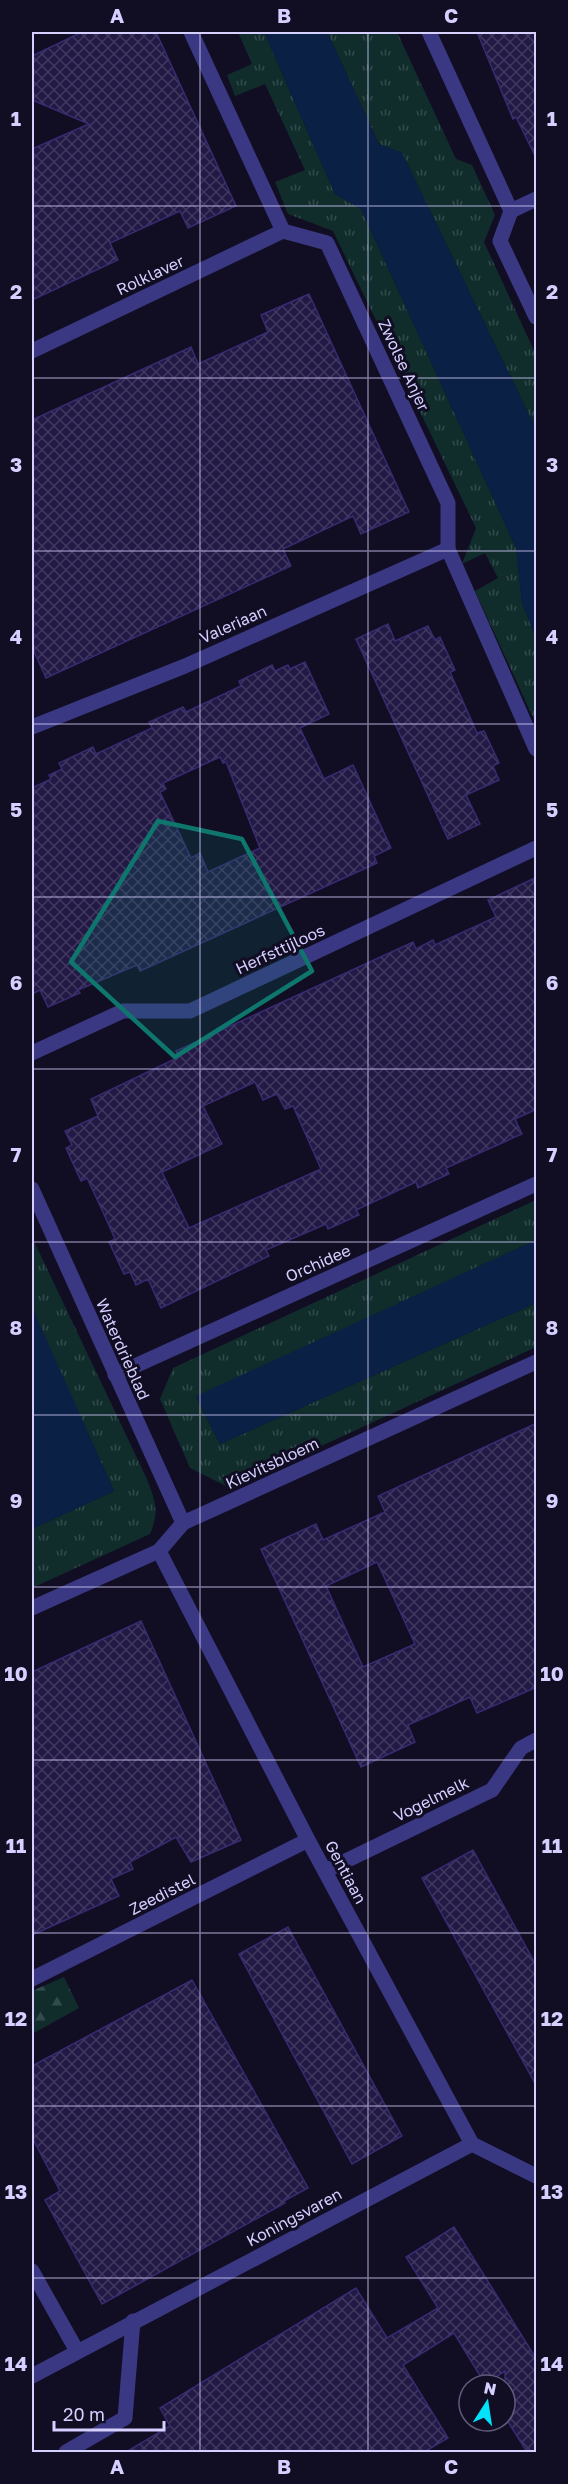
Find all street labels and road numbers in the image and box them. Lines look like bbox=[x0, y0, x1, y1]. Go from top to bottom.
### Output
street label: Rolklaver bbox=[113, 251, 187, 299]
street label: Zwolse Anjer bbox=[374, 316, 434, 414]
street label: Valeriaan bbox=[196, 600, 270, 648]
street label: Herfsttijloos bbox=[232, 920, 328, 978]
street label: Orchidee bbox=[282, 1240, 354, 1286]
street label: Waterdrieblad bbox=[92, 1295, 154, 1403]
street label: Kievitsbloem bbox=[222, 1433, 322, 1493]
street label: Vogelmelk bbox=[390, 1772, 472, 1826]
street label: Gentiaan bbox=[321, 1837, 371, 1907]
street label: Zeedistel bbox=[126, 1869, 198, 1919]
street label: Koningsvaren bbox=[243, 2183, 345, 2251]

